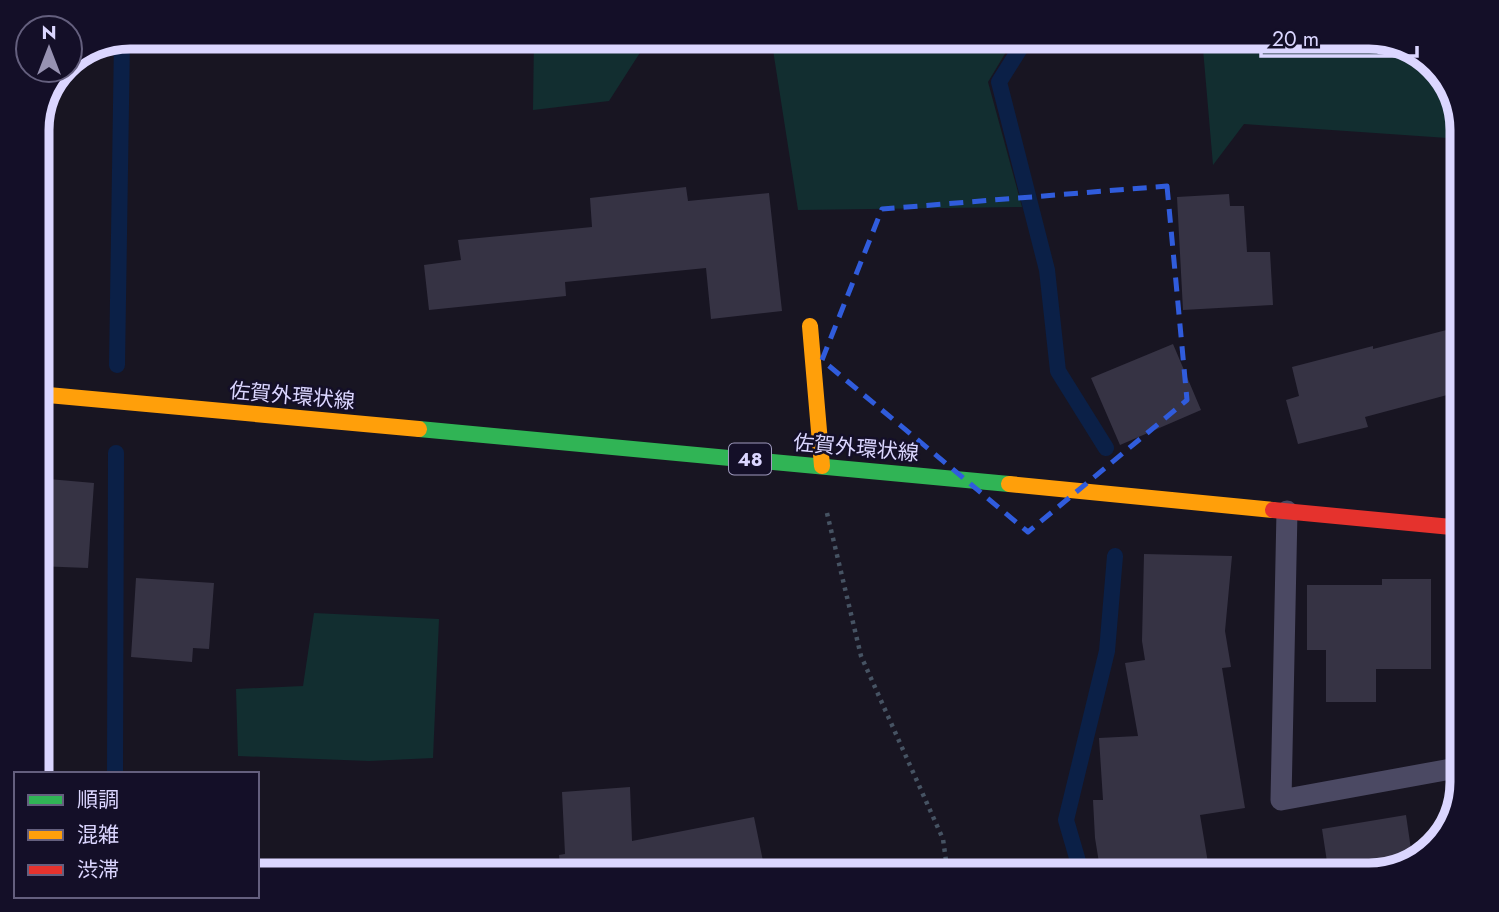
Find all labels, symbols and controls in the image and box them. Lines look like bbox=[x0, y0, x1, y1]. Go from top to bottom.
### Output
north arrow bbox=[14, 14, 84, 84]
scale bar bbox=[1261, 14, 1417, 58]
text: N bbox=[41, 19, 57, 46]
text: 20 m bbox=[1272, 24, 1319, 54]
street label: 佐賀外環状線 bbox=[228, 376, 356, 416]
street label: 佐賀外環状線 bbox=[792, 428, 920, 468]
road number: 48 bbox=[729, 444, 771, 474]
legend bbox=[14, 772, 259, 898]
text: 順調 bbox=[77, 785, 119, 815]
text: 混雑 bbox=[77, 820, 119, 850]
text: 渋滞 bbox=[77, 855, 119, 885]

